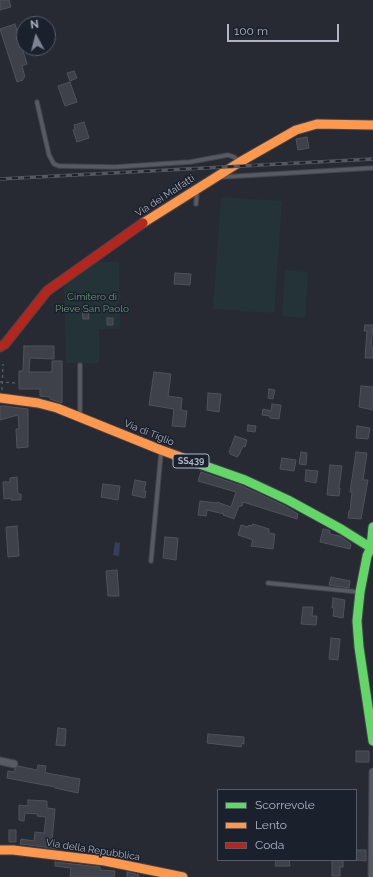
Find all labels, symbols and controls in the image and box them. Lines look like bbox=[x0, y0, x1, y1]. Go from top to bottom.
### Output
north arrow bbox=[16, 16, 56, 56]
scale bar bbox=[229, 16, 341, 42]
text: N bbox=[30, 18, 40, 32]
text: 100 m bbox=[234, 24, 268, 38]
street label: Via dei Malfatti bbox=[133, 172, 197, 220]
park label: Cimitero di Pieve San Paolo bbox=[55, 291, 129, 314]
street label: Via di Tiglio bbox=[122, 417, 176, 449]
road number: SS439 bbox=[173, 454, 209, 468]
legend bbox=[217, 789, 357, 861]
text: Scorrevole bbox=[255, 798, 315, 812]
text: Lento bbox=[255, 818, 287, 832]
street label: Via della Repubblica bbox=[45, 837, 141, 863]
text: Coda bbox=[255, 838, 284, 852]

